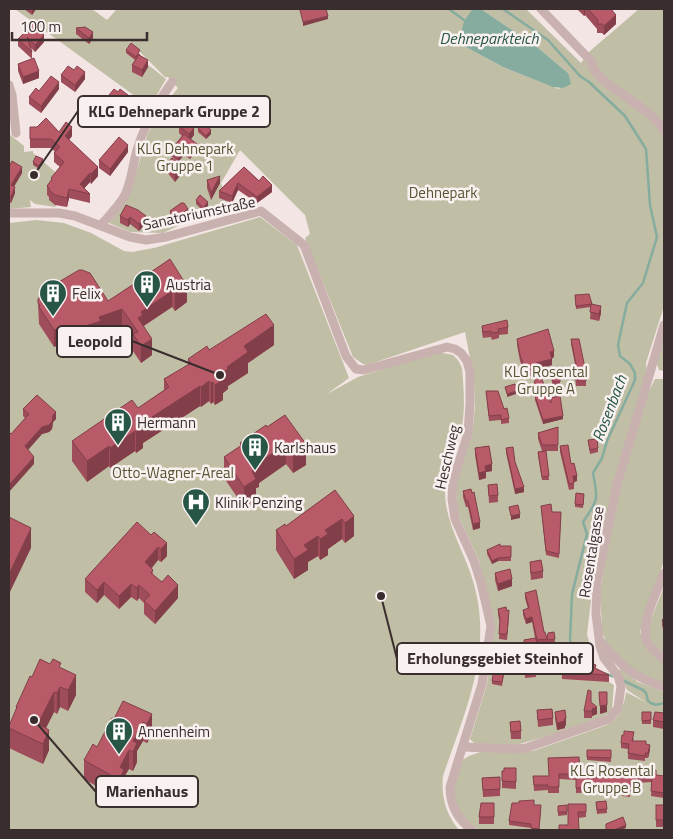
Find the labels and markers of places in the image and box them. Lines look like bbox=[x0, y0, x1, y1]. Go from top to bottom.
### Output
callout: KLG Dehnepark Gruppe 2 bbox=[78, 96, 270, 127]
building icon: Austria bbox=[132, 269, 162, 308]
place label: Austria bbox=[166, 273, 212, 296]
building icon: Felix bbox=[38, 278, 68, 317]
place label: Felix bbox=[72, 282, 101, 305]
callout: Leopold bbox=[57, 326, 132, 357]
building icon: Hermann bbox=[103, 407, 133, 446]
place label: Hermann bbox=[137, 411, 196, 434]
building icon: Karlshaus bbox=[240, 432, 270, 471]
place label: Karlshaus bbox=[274, 436, 336, 459]
hospital icon: Klinik Penzing bbox=[181, 487, 211, 526]
place label: Klinik Penzing bbox=[215, 491, 303, 514]
callout: Erholungsgebiet Steinhof bbox=[397, 643, 593, 674]
building icon: Annenheim bbox=[104, 716, 134, 755]
place label: Annenheim bbox=[138, 720, 210, 743]
callout: Marienhaus bbox=[96, 776, 198, 807]

